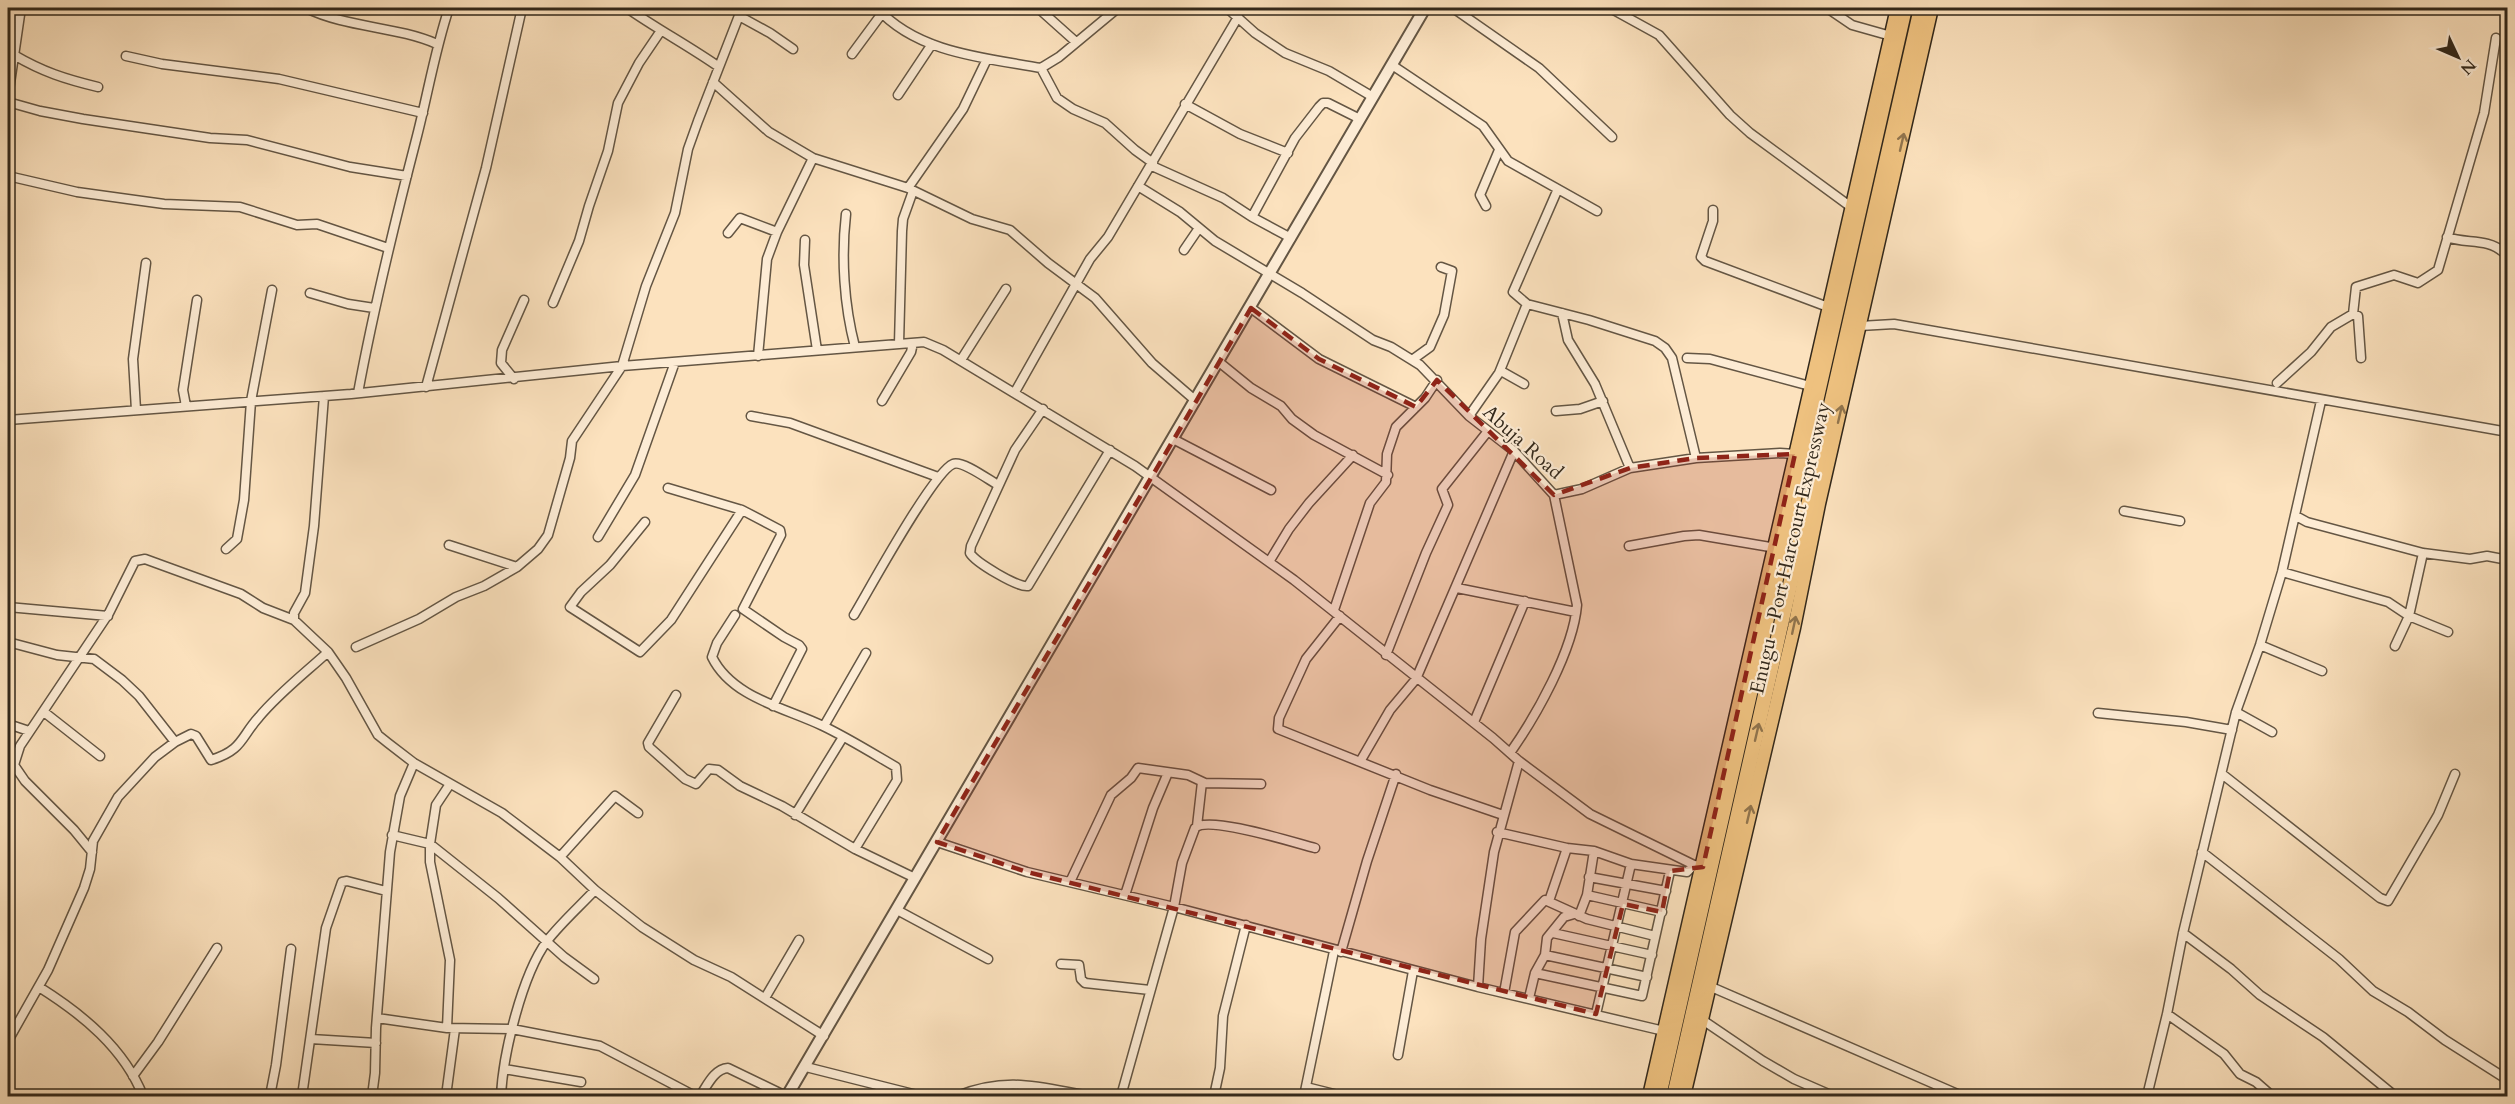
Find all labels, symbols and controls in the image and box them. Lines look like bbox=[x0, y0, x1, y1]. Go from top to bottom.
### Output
north arrow bbox=[2428, 27, 2488, 87]
text: N bbox=[2455, 54, 2481, 79]
one-way arrow bbox=[1896, 132, 1908, 151]
street label: Abuja Road bbox=[1477, 399, 1569, 486]
street label: Enugu - Port Harcourt Expressway bbox=[1743, 399, 1837, 697]
one-way arrow bbox=[1834, 404, 1846, 423]
one-way arrow bbox=[1789, 615, 1800, 635]
one-way arrow bbox=[1751, 723, 1763, 742]
one-way arrow bbox=[1743, 805, 1755, 824]

